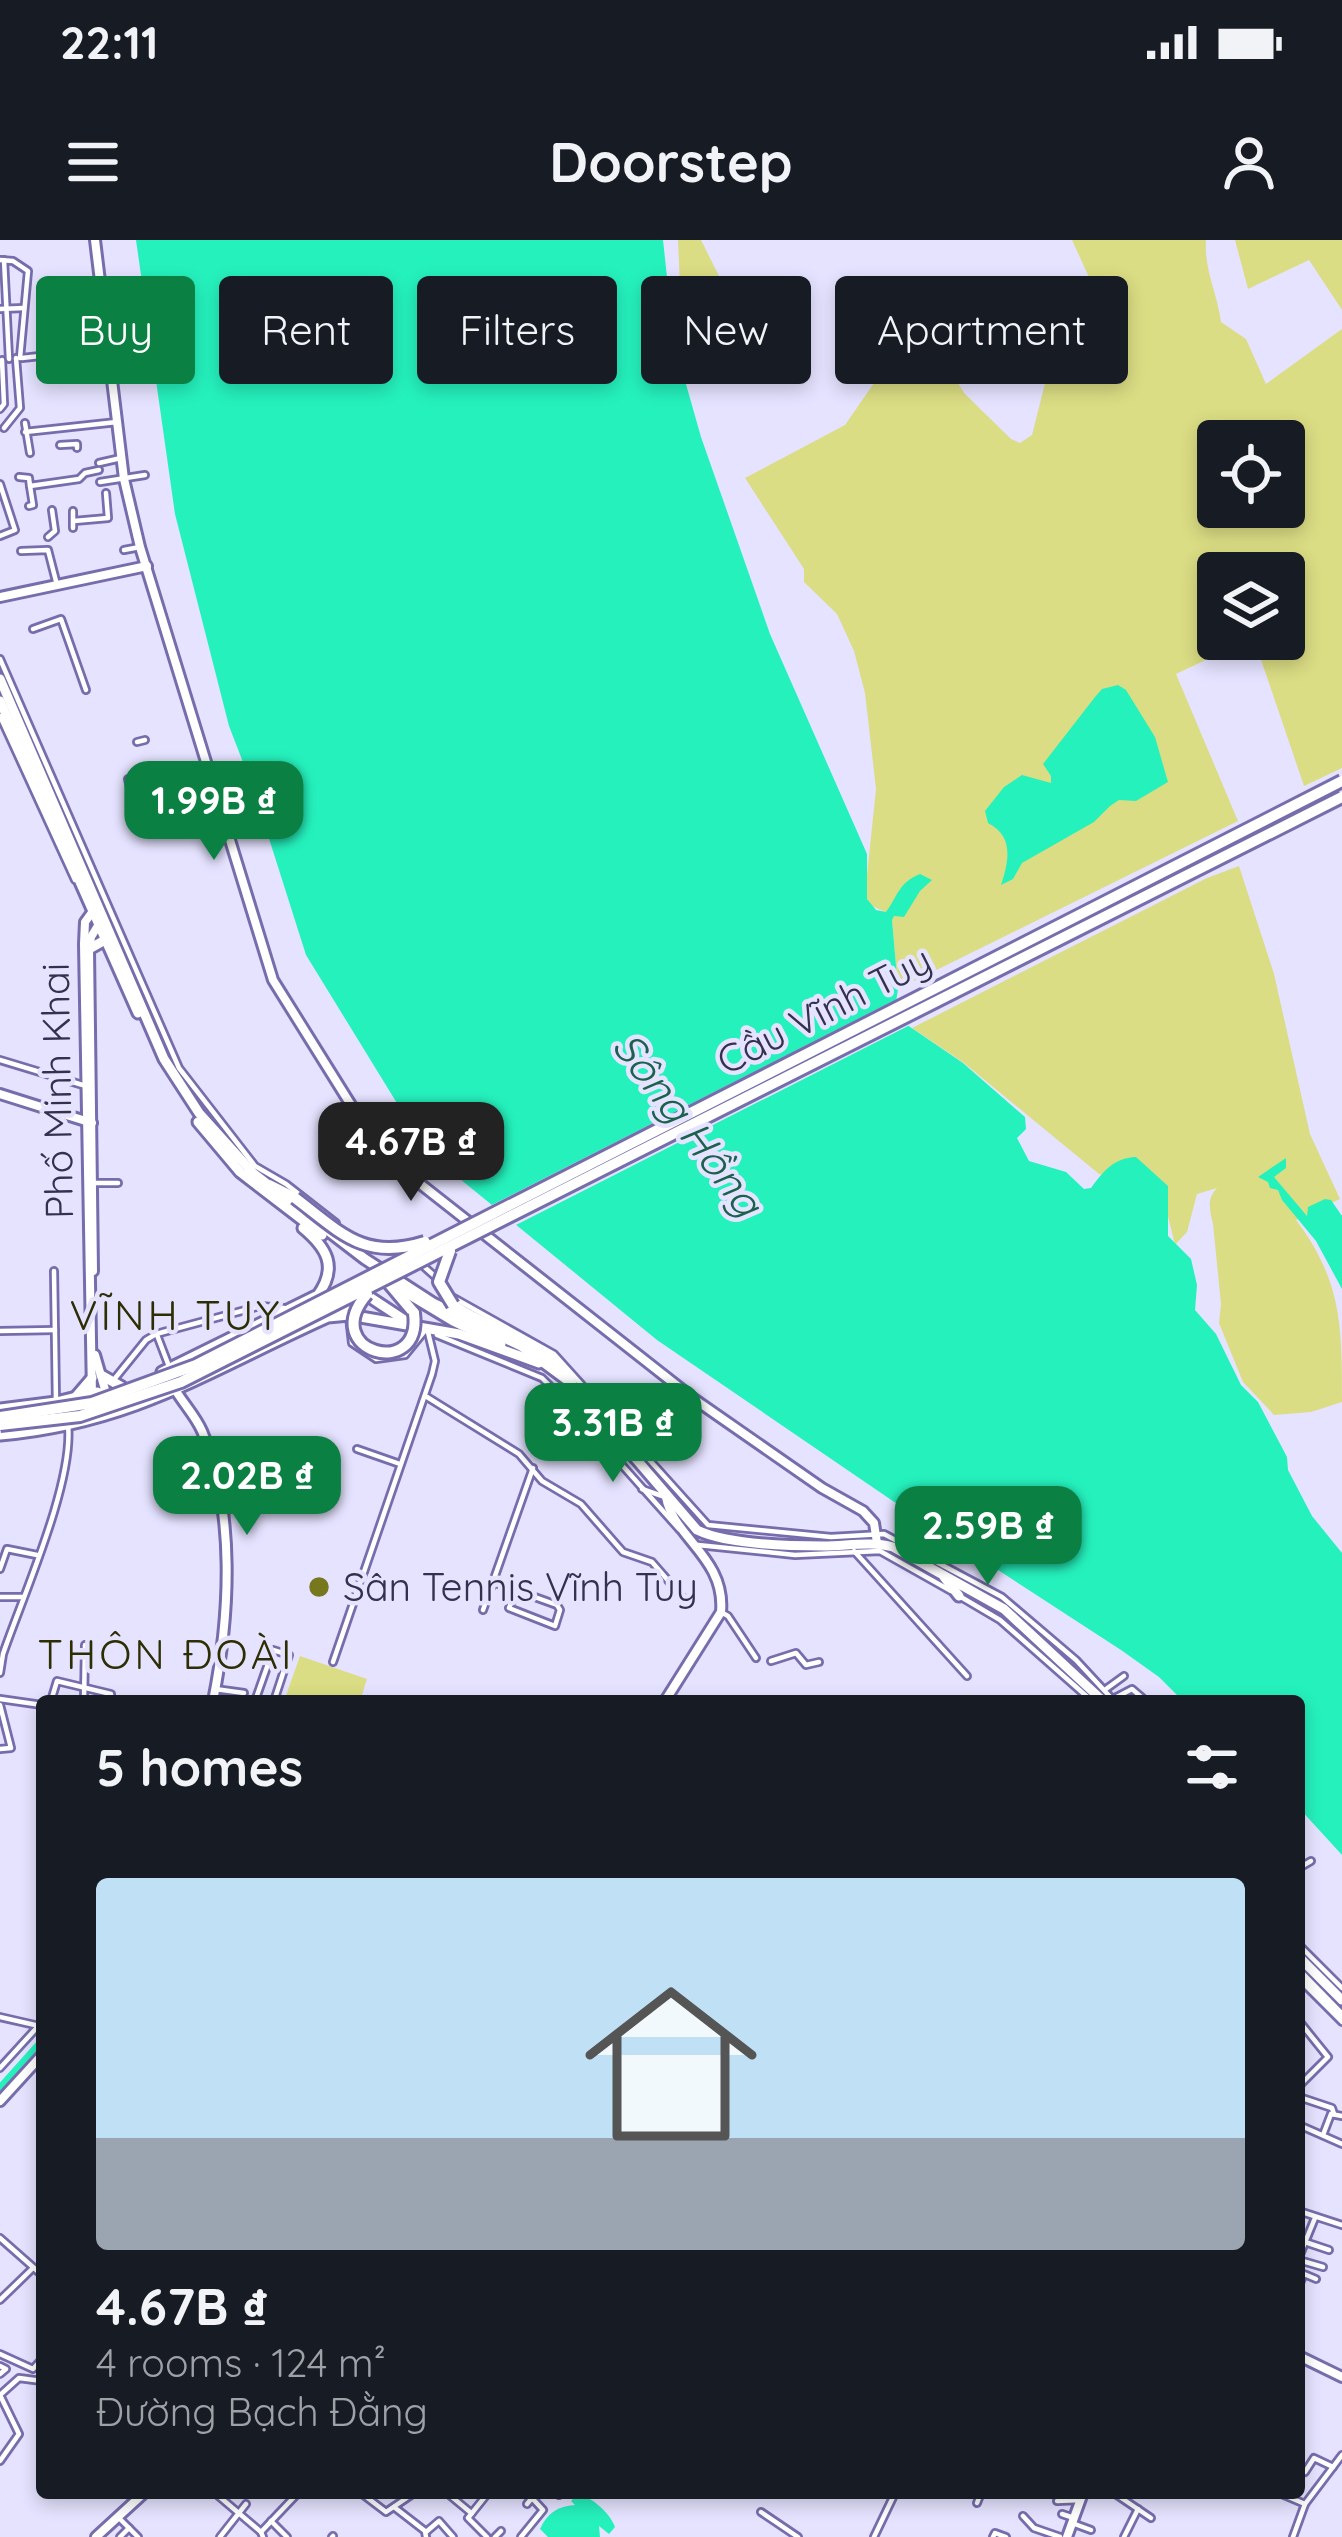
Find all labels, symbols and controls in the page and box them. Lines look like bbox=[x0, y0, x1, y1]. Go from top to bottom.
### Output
text: 22:11 bbox=[60, 14, 159, 70]
text: Doorstep bbox=[549, 128, 793, 196]
icon: menu bbox=[60, 129, 126, 195]
icon: person bbox=[1216, 129, 1282, 195]
chip: Buy bbox=[36, 276, 195, 384]
chip: Rent bbox=[219, 276, 393, 384]
chip: Filters bbox=[417, 276, 617, 384]
chip: New bbox=[641, 276, 811, 384]
chip: Apartment bbox=[835, 276, 1128, 384]
map controls bbox=[1197, 420, 1305, 660]
button: locate bbox=[1197, 420, 1305, 528]
button: layers bbox=[1197, 552, 1305, 660]
pin: 1.99B ₫ bbox=[103, 761, 325, 863]
text: 1.99B ₫ bbox=[151, 775, 277, 824]
street label: Cầu Vĩnh Tuy bbox=[708, 935, 939, 1085]
street label: Phố Minh Khai bbox=[30, 963, 83, 1219]
water label: Sông Hồng bbox=[602, 1021, 777, 1229]
pin: 4.67B ₫ bbox=[300, 1102, 522, 1204]
text: 4.67B ₫ bbox=[345, 1116, 477, 1165]
district label: VĨNH TUY bbox=[69, 1288, 283, 1341]
pin: 3.31B ₫ bbox=[502, 1383, 724, 1485]
text: 3.31B ₫ bbox=[552, 1397, 674, 1446]
pin: 2.02B ₫ bbox=[136, 1436, 358, 1538]
text: 2.02B ₫ bbox=[180, 1450, 314, 1499]
pin: 2.59B ₫ bbox=[877, 1486, 1099, 1588]
text: 2.59B ₫ bbox=[922, 1500, 1054, 1549]
place label: Sân Tennis Vĩnh Tuy bbox=[343, 1562, 698, 1611]
marker: Sân Tennis Vĩnh Tuy bbox=[306, 1574, 332, 1600]
district label: THÔN ĐOÀI bbox=[38, 1627, 294, 1680]
icon: filters bbox=[1179, 1734, 1245, 1800]
text: 5 homes bbox=[96, 1735, 303, 1799]
icon: home bbox=[563, 1956, 779, 2172]
text: 4.67B ₫ bbox=[96, 2274, 268, 2338]
text: 4 rooms · 124 m² bbox=[96, 2338, 386, 2387]
text: Đường Bạch Đằng bbox=[96, 2387, 428, 2436]

